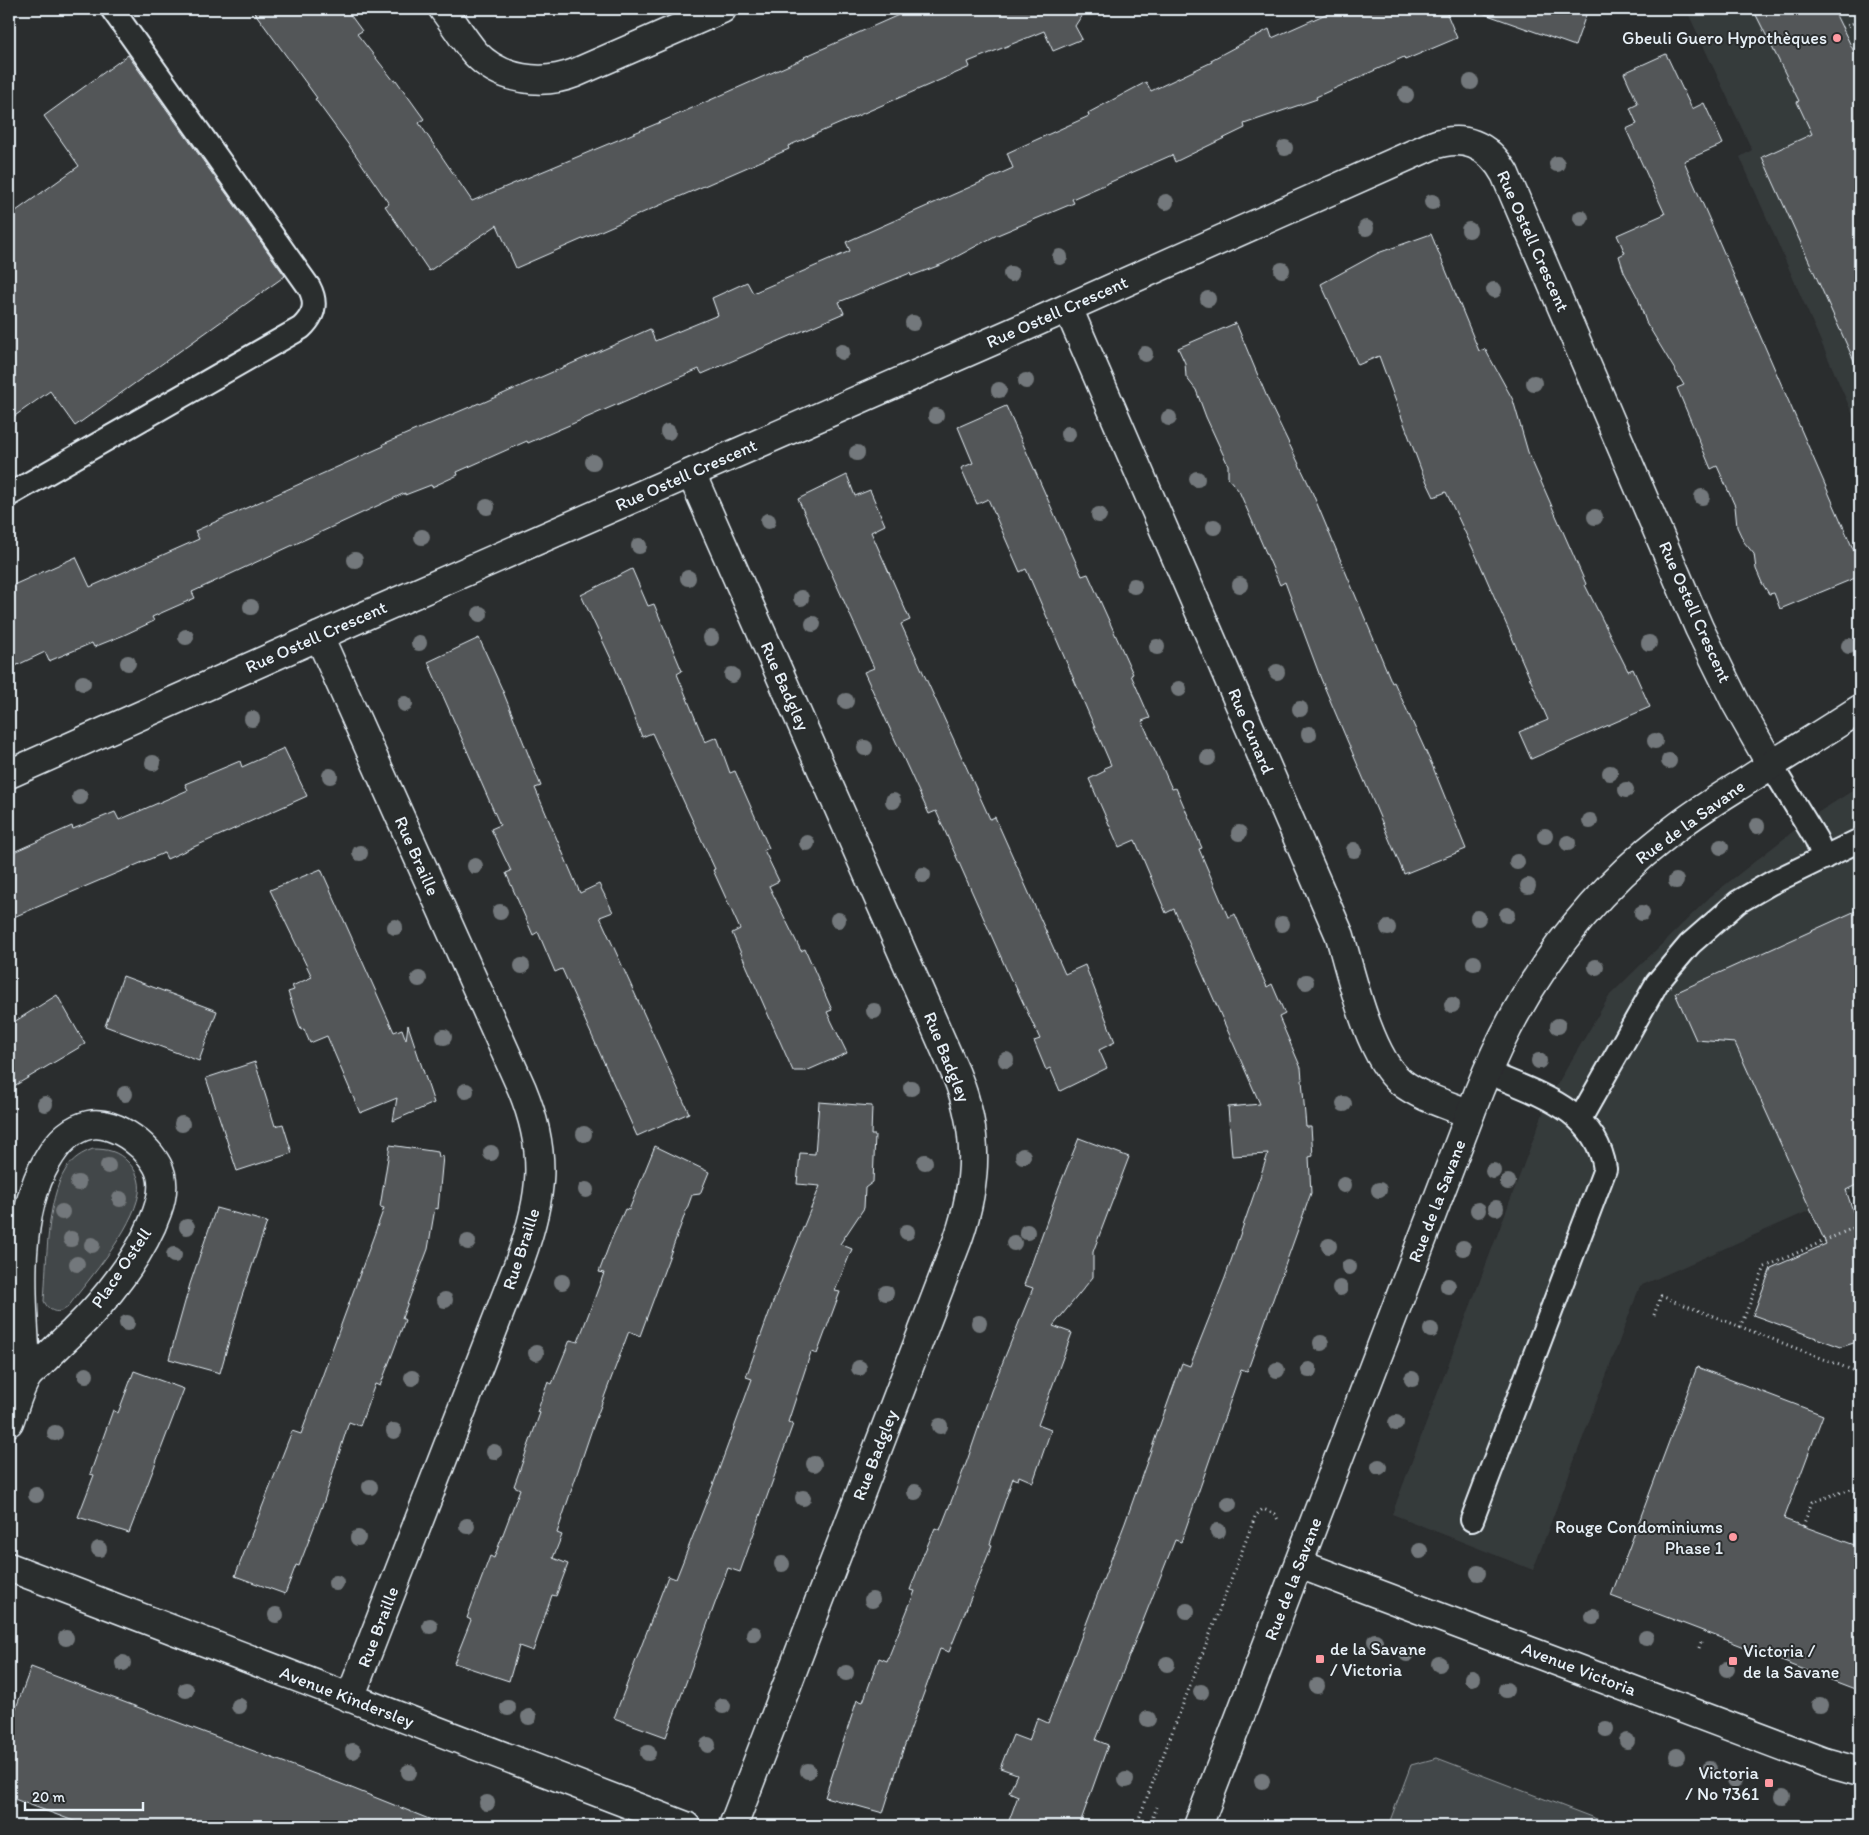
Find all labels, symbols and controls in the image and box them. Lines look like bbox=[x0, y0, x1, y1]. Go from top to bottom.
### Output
place label: Gbeuli Guero Hypothèques bbox=[1622, 27, 1827, 49]
marker: Gbeuli Guero Hypothèques bbox=[1831, 32, 1843, 44]
street label: Rue Ostell Crescent bbox=[1492, 167, 1574, 315]
street label: Rue Ostell Crescent bbox=[983, 271, 1131, 353]
street label: Rue Ostell Crescent bbox=[612, 434, 760, 516]
street label: Rue Ostell Crescent bbox=[1654, 538, 1736, 686]
street label: Rue Ostell Crescent bbox=[242, 596, 390, 678]
street label: Rue Badgley bbox=[756, 638, 815, 735]
street label: Rue Cunard bbox=[1223, 685, 1279, 777]
street label: Rue de la Savane bbox=[1631, 775, 1749, 869]
street label: Rue Braille bbox=[390, 813, 444, 899]
street label: Rue Badgley bbox=[919, 1009, 975, 1106]
street label: Rue de la Savane bbox=[1403, 1136, 1471, 1266]
street label: Rue Braille bbox=[497, 1205, 545, 1293]
street label: Place Ostell bbox=[86, 1224, 156, 1312]
street label: Rue Badgley bbox=[848, 1406, 903, 1503]
street label: Rue de la Savane bbox=[1259, 1514, 1327, 1644]
place label: Rouge Condominiums Phase 1 bbox=[1555, 1516, 1723, 1559]
marker: Rouge Condominiums Phase 1 bbox=[1727, 1531, 1739, 1543]
street label: Rue Braille bbox=[353, 1584, 403, 1670]
street label: Avenue Victoria bbox=[1519, 1637, 1640, 1701]
place label: de la Savane / Victoria bbox=[1330, 1638, 1426, 1681]
place label: Victoria / de la Savane bbox=[1743, 1640, 1839, 1683]
marker: de la Savane / Victoria bbox=[1314, 1653, 1326, 1665]
marker: Victoria / de la Savane bbox=[1727, 1655, 1739, 1667]
street label: Avenue Kindersley bbox=[277, 1661, 418, 1733]
place label: Victoria / No 7361 bbox=[1685, 1762, 1760, 1805]
marker: Victoria / No 7361 bbox=[1763, 1777, 1775, 1789]
scale bar bbox=[25, 1780, 142, 1812]
text: 20 m bbox=[32, 1788, 66, 1806]

